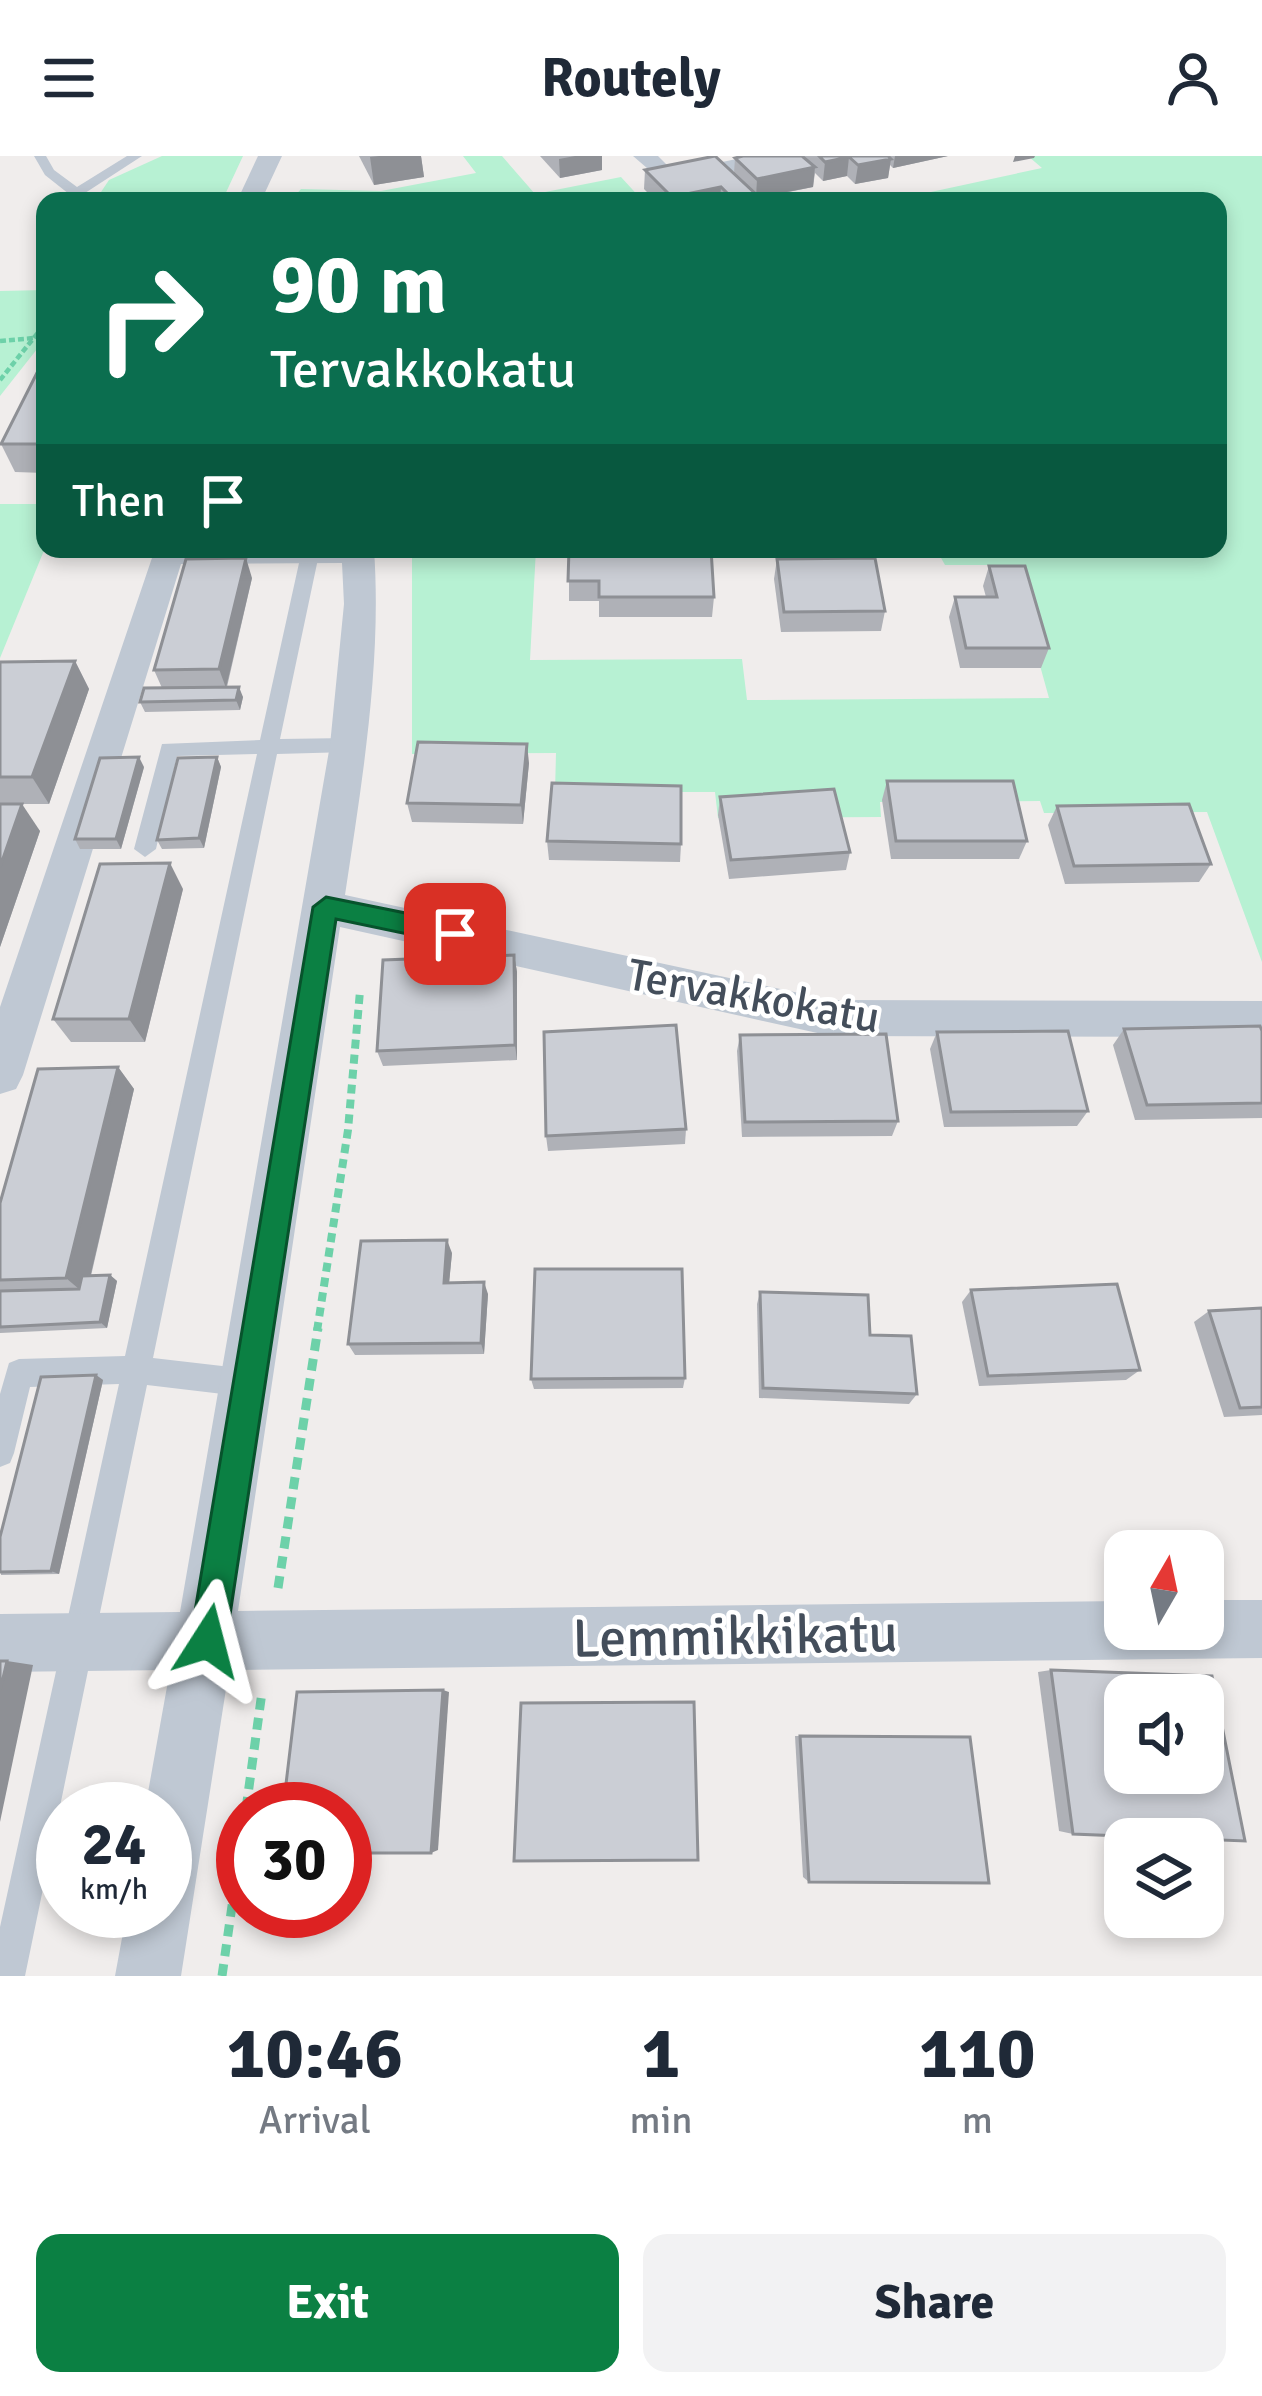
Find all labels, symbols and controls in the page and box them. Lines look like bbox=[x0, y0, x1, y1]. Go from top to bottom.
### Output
icon: menu bbox=[36, 45, 102, 111]
text: Routely bbox=[541, 45, 721, 112]
icon: person bbox=[1160, 45, 1226, 111]
text: 90 m bbox=[270, 233, 447, 337]
icon: right bbox=[72, 240, 228, 396]
text: Tervakkokatu bbox=[270, 336, 576, 403]
icon: arrive bbox=[190, 468, 256, 534]
text: Then bbox=[72, 474, 166, 529]
pin bbox=[404, 883, 506, 985]
icon: arrive bbox=[422, 901, 488, 967]
street label: Tervakkokatu bbox=[623, 947, 884, 1046]
north arrow bbox=[1104, 1530, 1224, 1650]
map controls bbox=[1104, 1530, 1224, 1938]
position arrow bbox=[145, 1578, 271, 1704]
street label: Lemmikkikatu bbox=[572, 1600, 898, 1673]
button: sound bbox=[1104, 1674, 1224, 1794]
speed limit sign: 30 bbox=[216, 1782, 372, 1938]
text: 24 bbox=[82, 1808, 146, 1882]
button: layers bbox=[1104, 1818, 1224, 1938]
text: km/h bbox=[80, 1871, 148, 1908]
text: 10:46 bbox=[226, 2009, 403, 2098]
text: 1 bbox=[642, 2009, 680, 2098]
text: 110 bbox=[919, 2009, 1036, 2098]
text: Arrival bbox=[259, 2096, 371, 2144]
text: min bbox=[630, 2096, 693, 2144]
text: m bbox=[962, 2096, 993, 2144]
button: Exit bbox=[36, 2234, 619, 2372]
button: Share bbox=[643, 2234, 1226, 2372]

